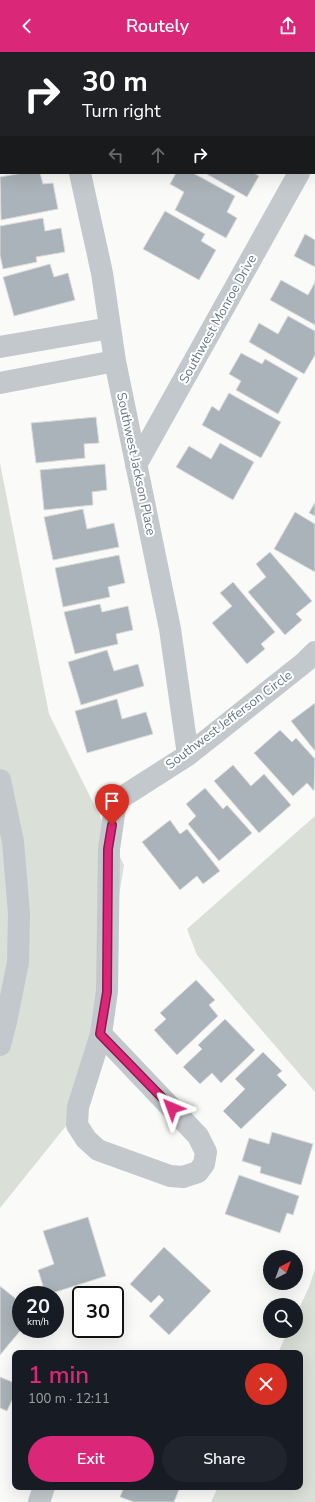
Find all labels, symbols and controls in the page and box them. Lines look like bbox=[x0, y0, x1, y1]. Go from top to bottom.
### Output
text: Routely bbox=[126, 14, 189, 38]
icon: back bbox=[16, 15, 38, 37]
icon: share bbox=[277, 15, 299, 37]
text: 30 m bbox=[82, 63, 148, 101]
icon: right bbox=[16, 68, 68, 120]
text: Turn right bbox=[82, 99, 161, 123]
icon: left bbox=[105, 144, 127, 166]
icon: ahead bbox=[147, 144, 169, 166]
icon: right bbox=[189, 144, 211, 166]
street label: Southwest Monroe Drive bbox=[175, 251, 261, 387]
street label: Southwest Jackson Place bbox=[112, 391, 160, 537]
street label: Southwest Jefferson Circle bbox=[162, 666, 296, 774]
pin bbox=[95, 784, 129, 825]
icon: arrive bbox=[101, 790, 123, 812]
position arrow bbox=[151, 1087, 193, 1129]
north arrow bbox=[263, 1250, 303, 1290]
map controls bbox=[263, 1250, 303, 1338]
speed limit sign: 30 bbox=[72, 1286, 124, 1338]
text: 20 bbox=[26, 1293, 50, 1320]
button: search bbox=[263, 1298, 303, 1338]
text: km/h bbox=[27, 1315, 49, 1329]
text: 1 min bbox=[28, 1359, 89, 1391]
button: close bbox=[245, 1363, 287, 1405]
text: 100 m · 12:11 bbox=[28, 1390, 110, 1408]
button: Exit bbox=[28, 1436, 154, 1482]
button: Share bbox=[162, 1436, 287, 1482]

